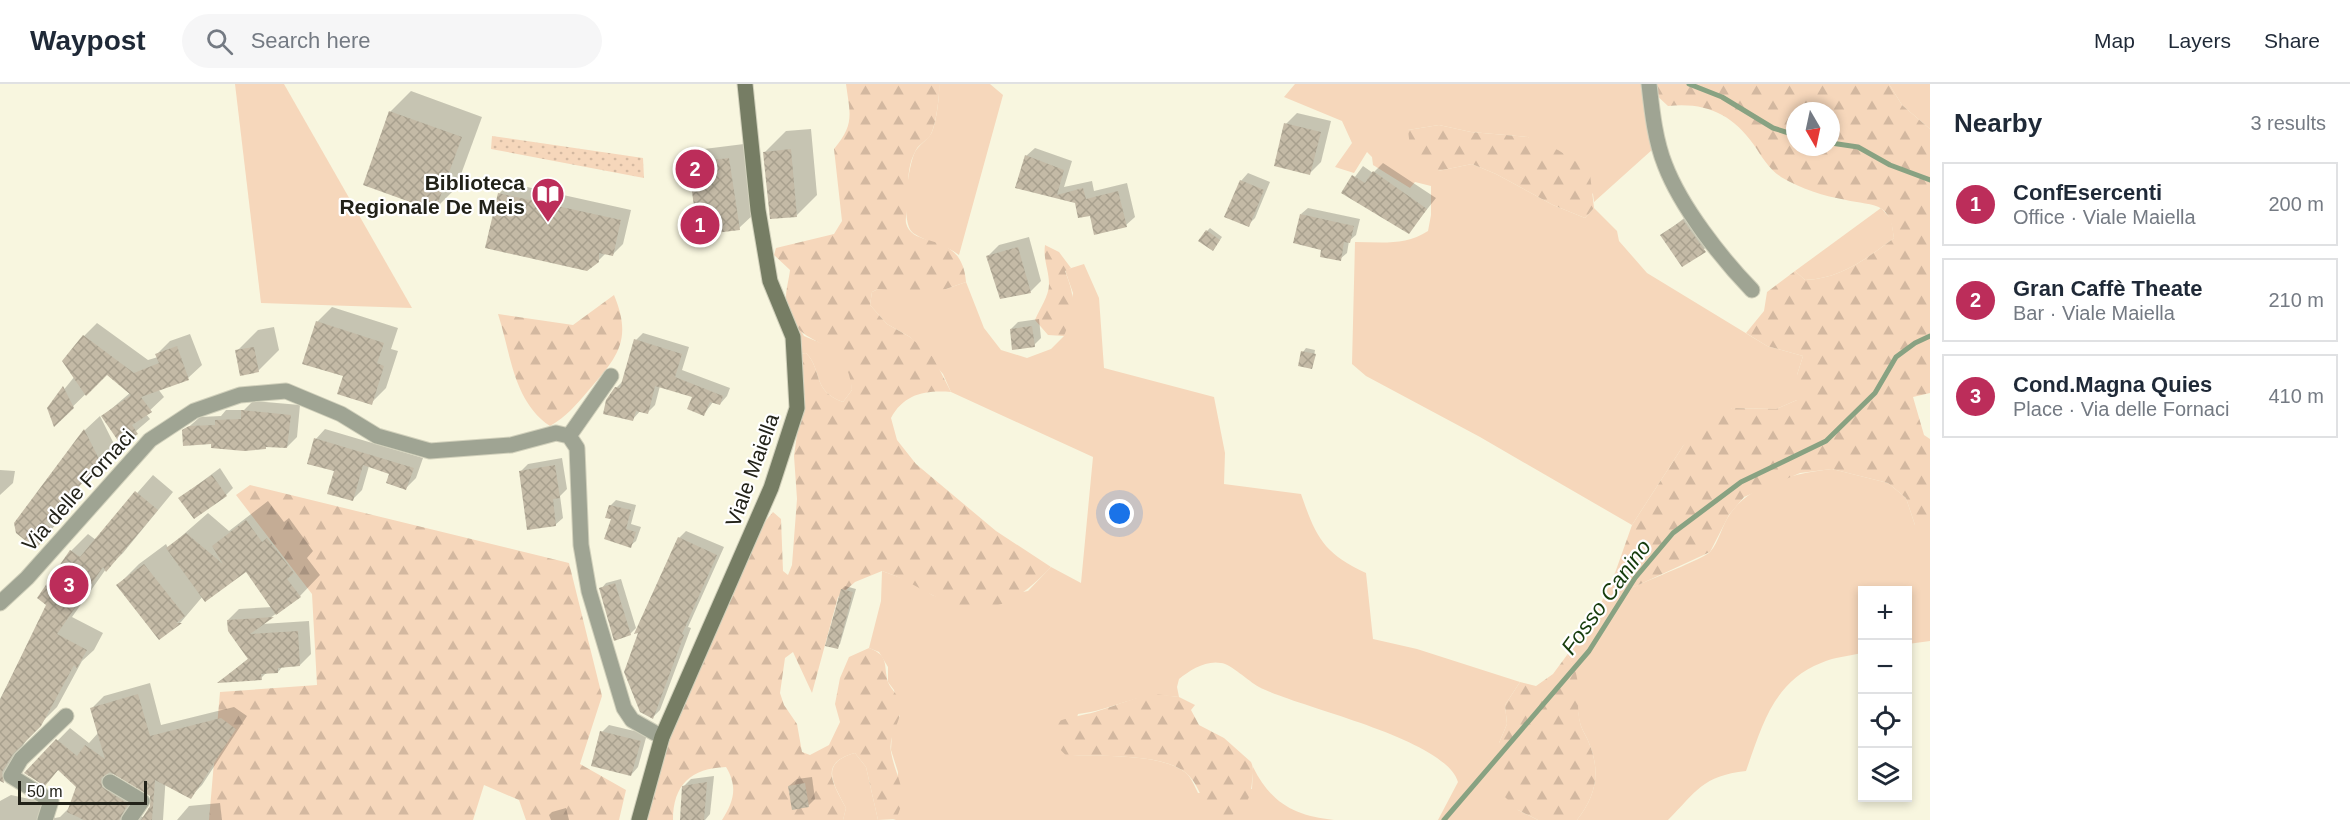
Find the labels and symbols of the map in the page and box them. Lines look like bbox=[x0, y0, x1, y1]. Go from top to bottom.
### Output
north arrow bbox=[1786, 102, 1840, 156]
pin: 2 bbox=[676, 146, 714, 191]
place label: Biblioteca Regionale De Meis bbox=[339, 171, 525, 218]
library icon: Biblioteca Regionale De Meis bbox=[530, 176, 566, 223]
pin: 1 bbox=[680, 202, 720, 248]
street label: Viale Maiella bbox=[721, 410, 783, 530]
street label: Via delle Fornaci bbox=[17, 424, 139, 556]
your location bbox=[1105, 499, 1134, 528]
water label: Fosso Canino bbox=[1556, 535, 1656, 659]
pin: 3 bbox=[50, 562, 88, 608]
scale bar bbox=[18, 778, 147, 806]

